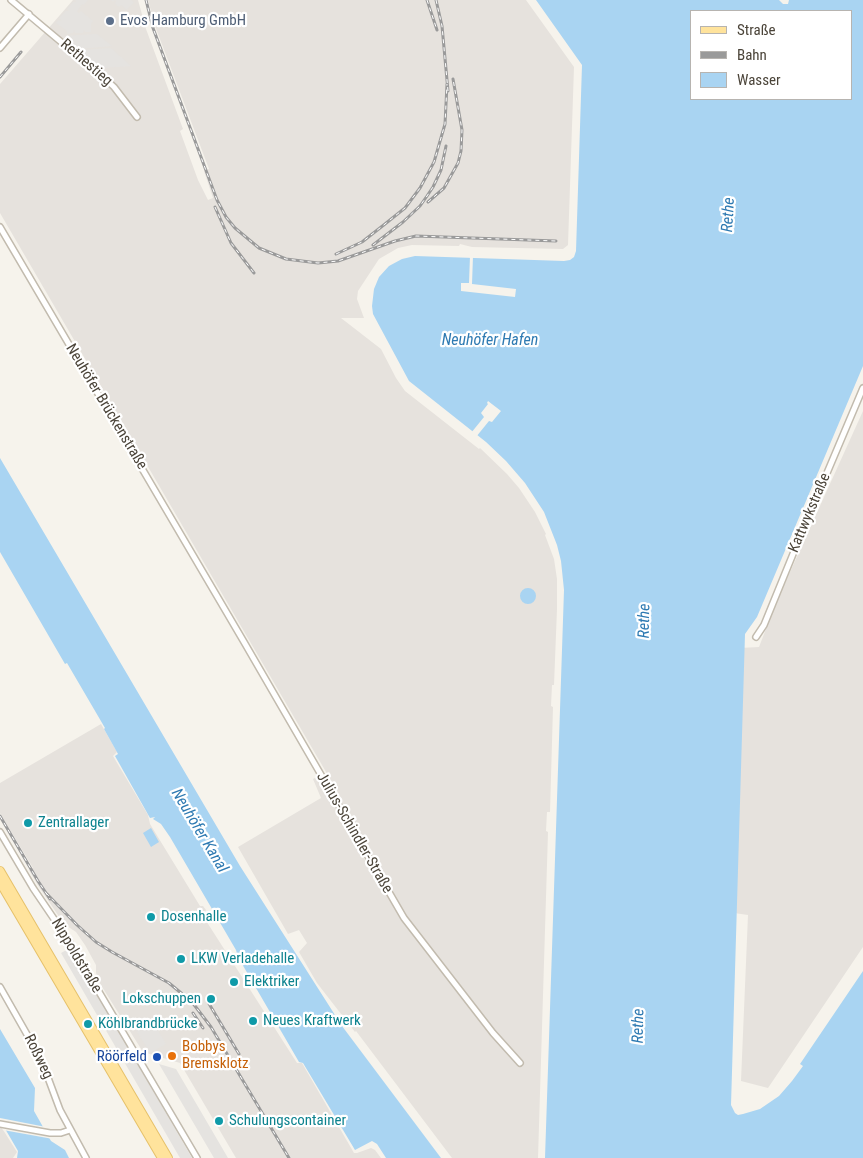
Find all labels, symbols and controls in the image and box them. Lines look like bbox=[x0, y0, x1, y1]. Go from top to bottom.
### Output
legend bbox=[690, 10, 853, 100]
place label: Evos Hamburg GmbH bbox=[120, 12, 246, 30]
marker: Evos Hamburg GmbH bbox=[104, 15, 116, 27]
text: Straße bbox=[737, 21, 776, 39]
street label: Rethestieg bbox=[56, 36, 116, 90]
text: Bahn bbox=[737, 46, 767, 64]
text: Wasser bbox=[737, 71, 781, 89]
water label: Rethe bbox=[719, 197, 739, 233]
water label: Neuhöfer Hafen bbox=[442, 331, 538, 351]
street label: Neuhöfer Brückenstraße bbox=[61, 341, 151, 473]
street label: Kattwykstraße bbox=[785, 471, 835, 555]
water label: Rethe bbox=[635, 603, 655, 639]
street label: Julius-Schindler-Straße bbox=[312, 769, 396, 897]
water label: Neuhöfer Kanal bbox=[166, 786, 232, 876]
place label: Zentrallager bbox=[38, 814, 109, 832]
marker: Zentrallager bbox=[22, 817, 34, 829]
place label: Dosenhalle bbox=[161, 908, 227, 926]
marker: Dosenhalle bbox=[145, 911, 157, 923]
street label: Nippoldstraße bbox=[47, 916, 105, 996]
place label: LKW Verladehalle bbox=[191, 950, 294, 968]
marker: LKW Verladehalle bbox=[175, 953, 187, 965]
place label: Elektriker bbox=[244, 973, 299, 991]
marker: Elektriker bbox=[228, 976, 240, 988]
place label: Lokschuppen bbox=[122, 990, 201, 1008]
marker: Lokschuppen bbox=[205, 993, 217, 1005]
water label: Rethe bbox=[629, 1008, 649, 1044]
place label: Neues Kraftwerk bbox=[263, 1012, 361, 1030]
place label: Köhlbrandbrücke bbox=[98, 1015, 198, 1033]
marker: Neues Kraftwerk bbox=[247, 1015, 259, 1027]
marker: Köhlbrandbrücke bbox=[82, 1018, 94, 1030]
street label: Roßweg bbox=[20, 1032, 56, 1082]
place label: Bobbys Bremsklotz bbox=[182, 1038, 249, 1073]
place label: Röörfeld bbox=[97, 1048, 147, 1066]
marker: Bobbys Bremsklotz bbox=[166, 1050, 178, 1062]
marker: Röörfeld bbox=[151, 1051, 163, 1063]
place label: Schulungscontainer bbox=[229, 1112, 346, 1130]
marker: Schulungscontainer bbox=[213, 1115, 225, 1127]

